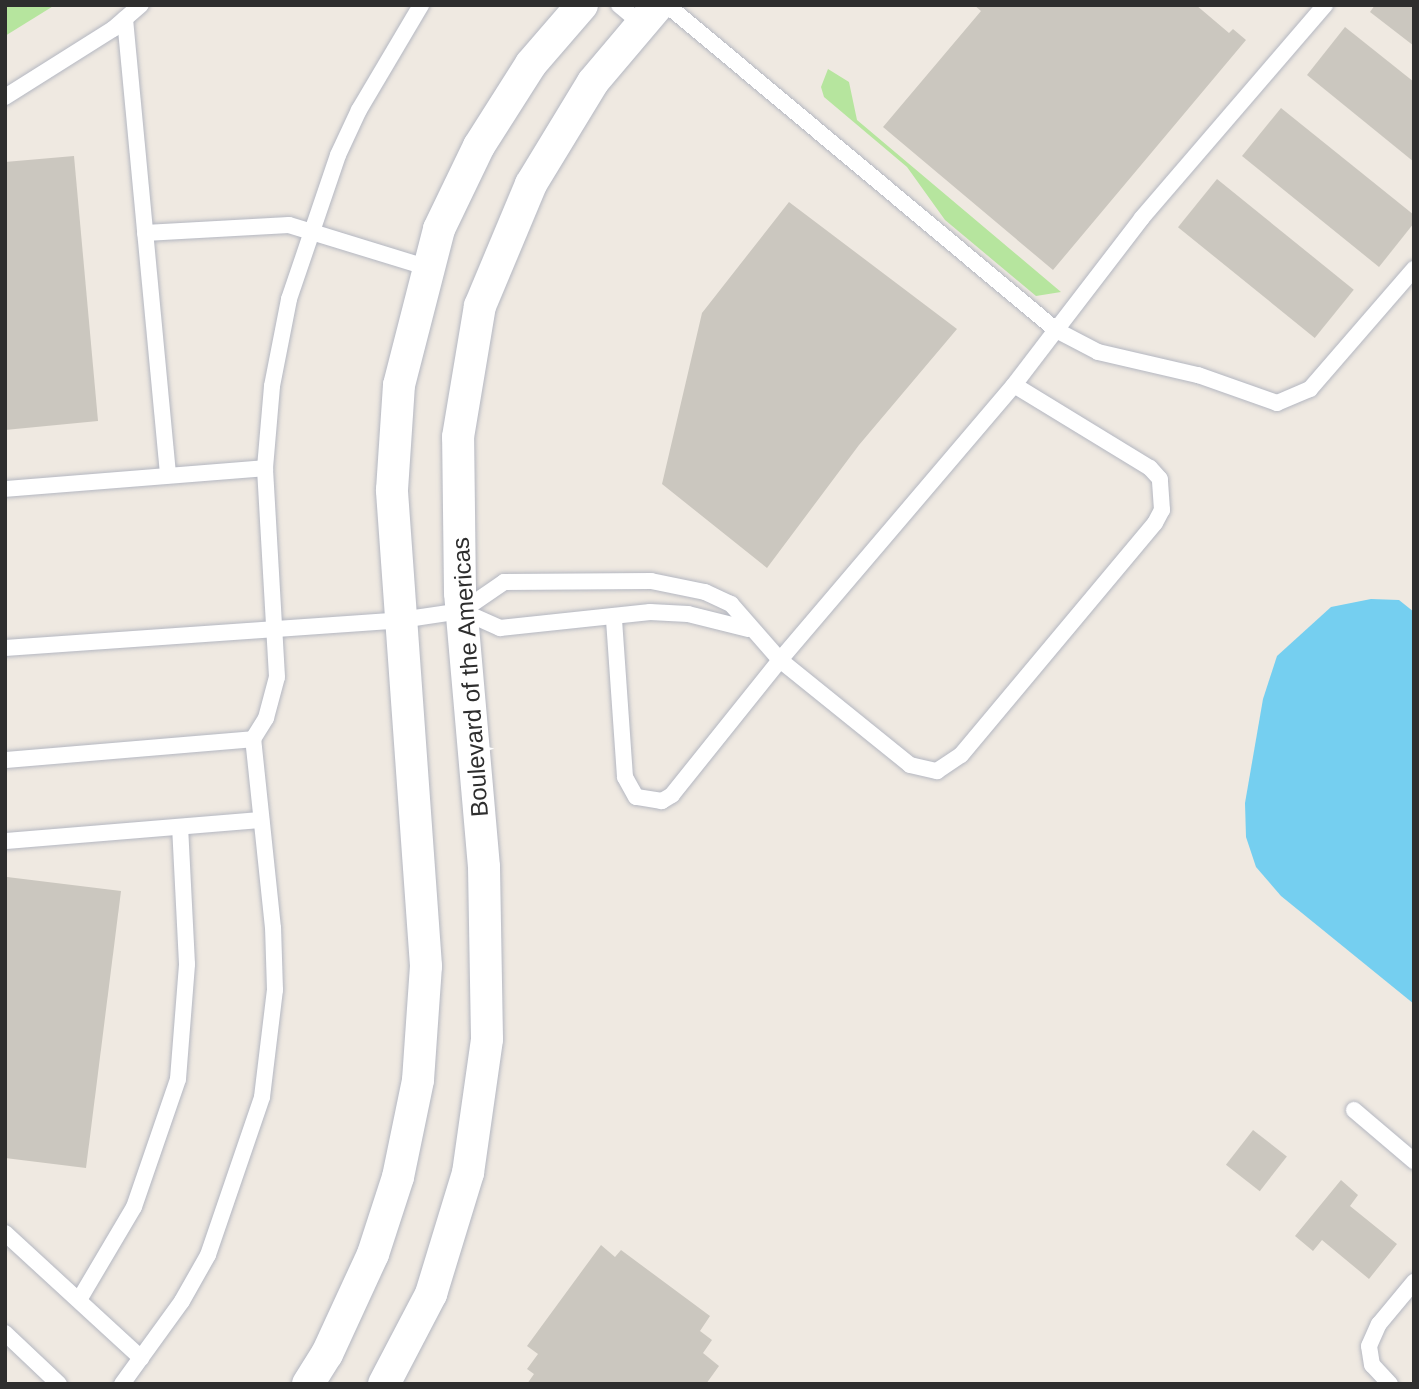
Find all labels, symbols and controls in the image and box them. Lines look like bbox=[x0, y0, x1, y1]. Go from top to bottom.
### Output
street label: Boulevard of the Americas bbox=[446, 536, 494, 818]

